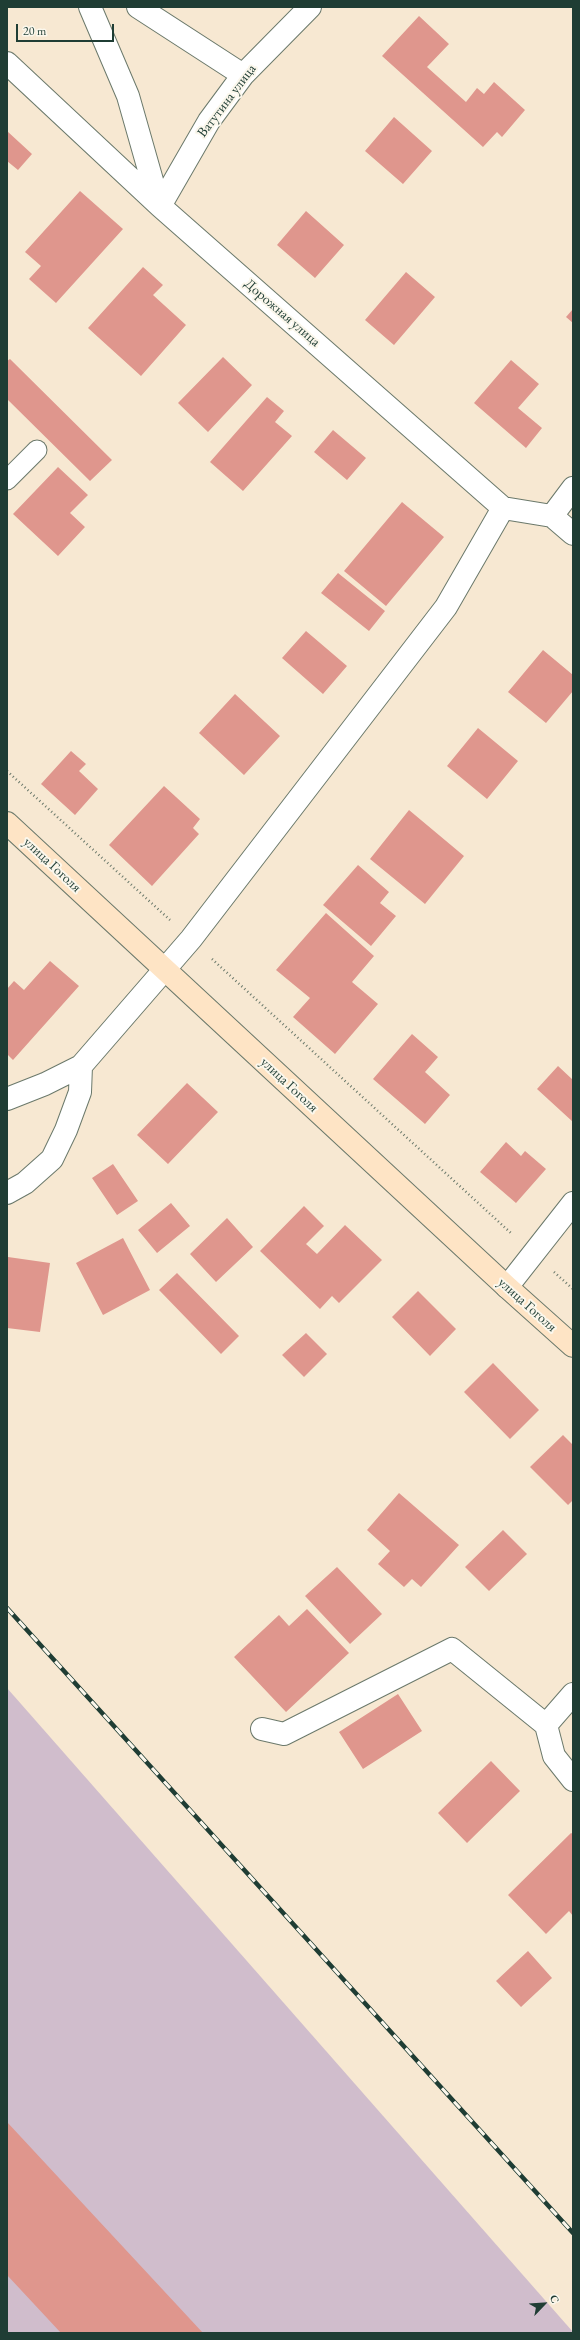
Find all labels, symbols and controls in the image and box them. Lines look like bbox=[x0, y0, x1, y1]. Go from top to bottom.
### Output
scale bar bbox=[18, 16, 116, 42]
text: 20 m bbox=[23, 23, 46, 39]
street label: Ватутина улица bbox=[194, 61, 260, 141]
street label: Дорожная улица bbox=[241, 275, 323, 351]
street label: улица Гоголя bbox=[20, 834, 84, 896]
street label: улица Гоголя bbox=[257, 1054, 321, 1116]
street label: улица Гоголя bbox=[494, 1274, 560, 1336]
north arrow bbox=[524, 2284, 564, 2324]
text: С bbox=[547, 2292, 563, 2305]

